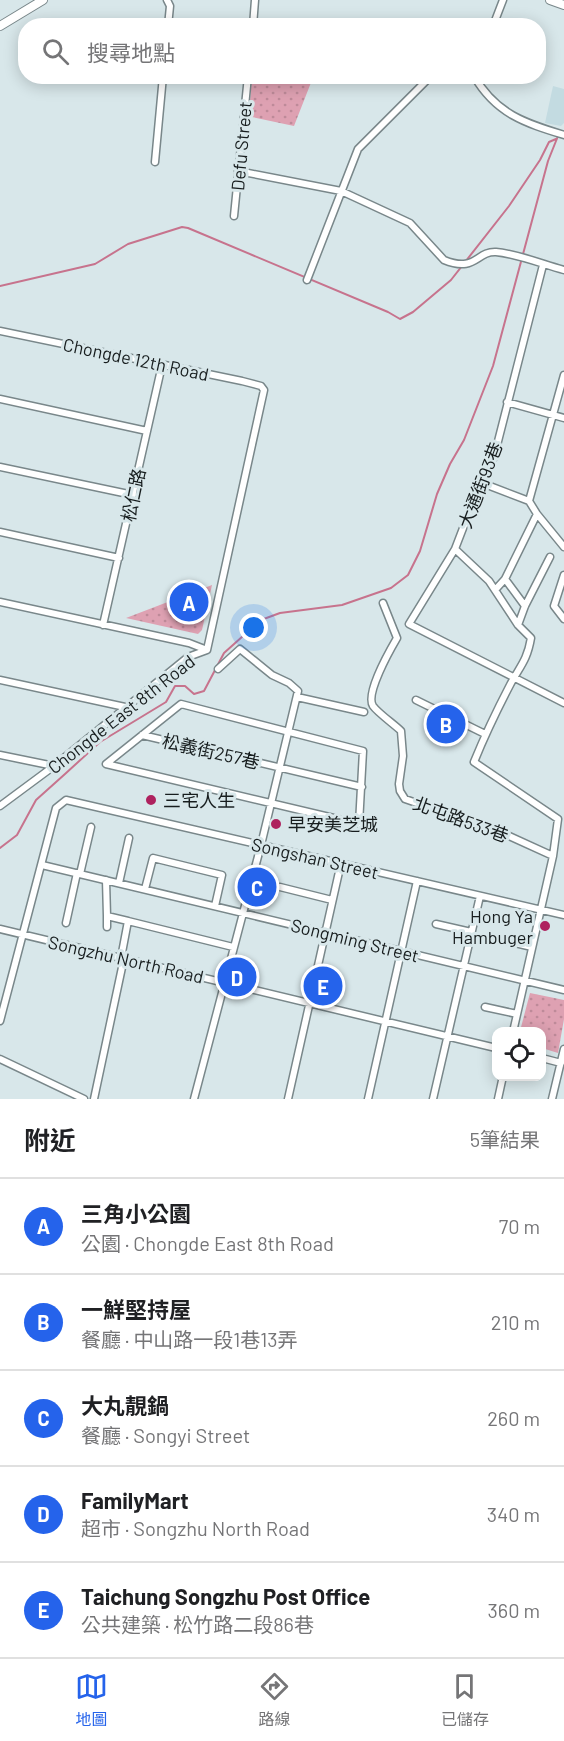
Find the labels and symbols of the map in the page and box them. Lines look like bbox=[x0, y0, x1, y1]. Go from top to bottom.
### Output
street label: Defu Street bbox=[226, 101, 256, 191]
street label: Chongde 12th Road bbox=[61, 333, 211, 385]
street label: 大通街93巷 bbox=[453, 439, 507, 531]
street label: 松仁路 bbox=[117, 466, 149, 524]
pin: A bbox=[170, 580, 208, 624]
your location bbox=[239, 613, 268, 642]
street label: Chongde East 8th Road bbox=[43, 650, 199, 778]
pin: B bbox=[426, 702, 466, 746]
street label: 松義街257巷 bbox=[160, 729, 262, 773]
place label: 三宅人生 bbox=[163, 789, 235, 811]
street label: 北屯路533巷 bbox=[410, 792, 512, 846]
marker: 三宅人生 bbox=[144, 793, 158, 807]
place label: 早安美芝城 bbox=[288, 813, 378, 835]
marker: 早安美芝城 bbox=[269, 817, 283, 831]
street label: Songshan Street bbox=[249, 833, 381, 883]
pin: C bbox=[238, 864, 276, 910]
place label: Hong Ya Hambuger bbox=[452, 905, 533, 948]
street label: Songming Street bbox=[289, 913, 421, 967]
marker: Hong Ya Hambuger bbox=[538, 919, 552, 933]
street label: Songzhu North Road bbox=[46, 930, 206, 988]
pin: D bbox=[218, 954, 256, 1000]
pin: E bbox=[304, 964, 342, 1008]

